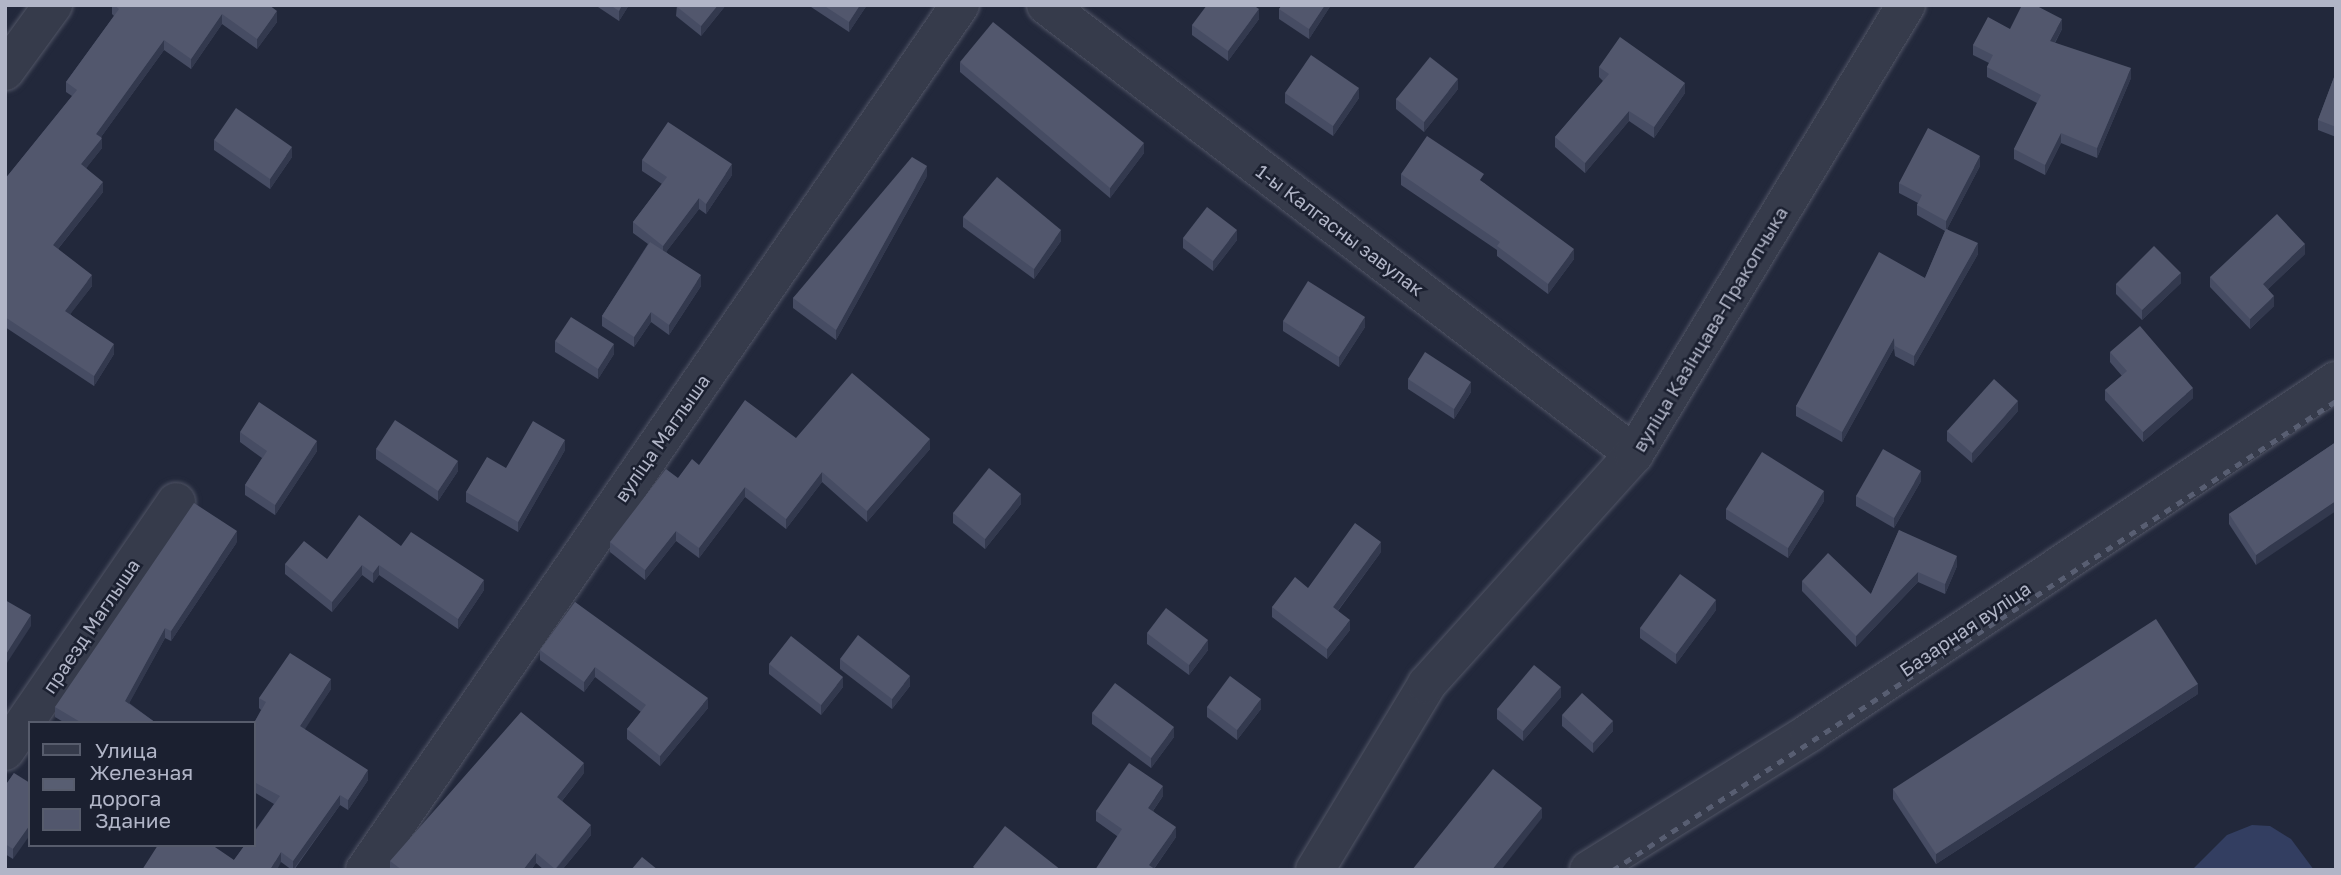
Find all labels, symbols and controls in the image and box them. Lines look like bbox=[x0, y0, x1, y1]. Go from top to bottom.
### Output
street label: 1-ы Калгасны завулак bbox=[1252, 160, 1428, 300]
street label: вуліца Казінцава-Пракопчыка bbox=[1628, 202, 1792, 456]
street label: вуліца Маглыша bbox=[610, 370, 714, 506]
street label: праезд Маглыша bbox=[38, 554, 144, 698]
street label: Базарная вуліца bbox=[1895, 577, 2035, 681]
legend bbox=[28, 721, 256, 847]
text: Улица bbox=[95, 737, 158, 763]
text: Железная дорога bbox=[89, 759, 193, 811]
text: Здание bbox=[95, 807, 171, 833]

